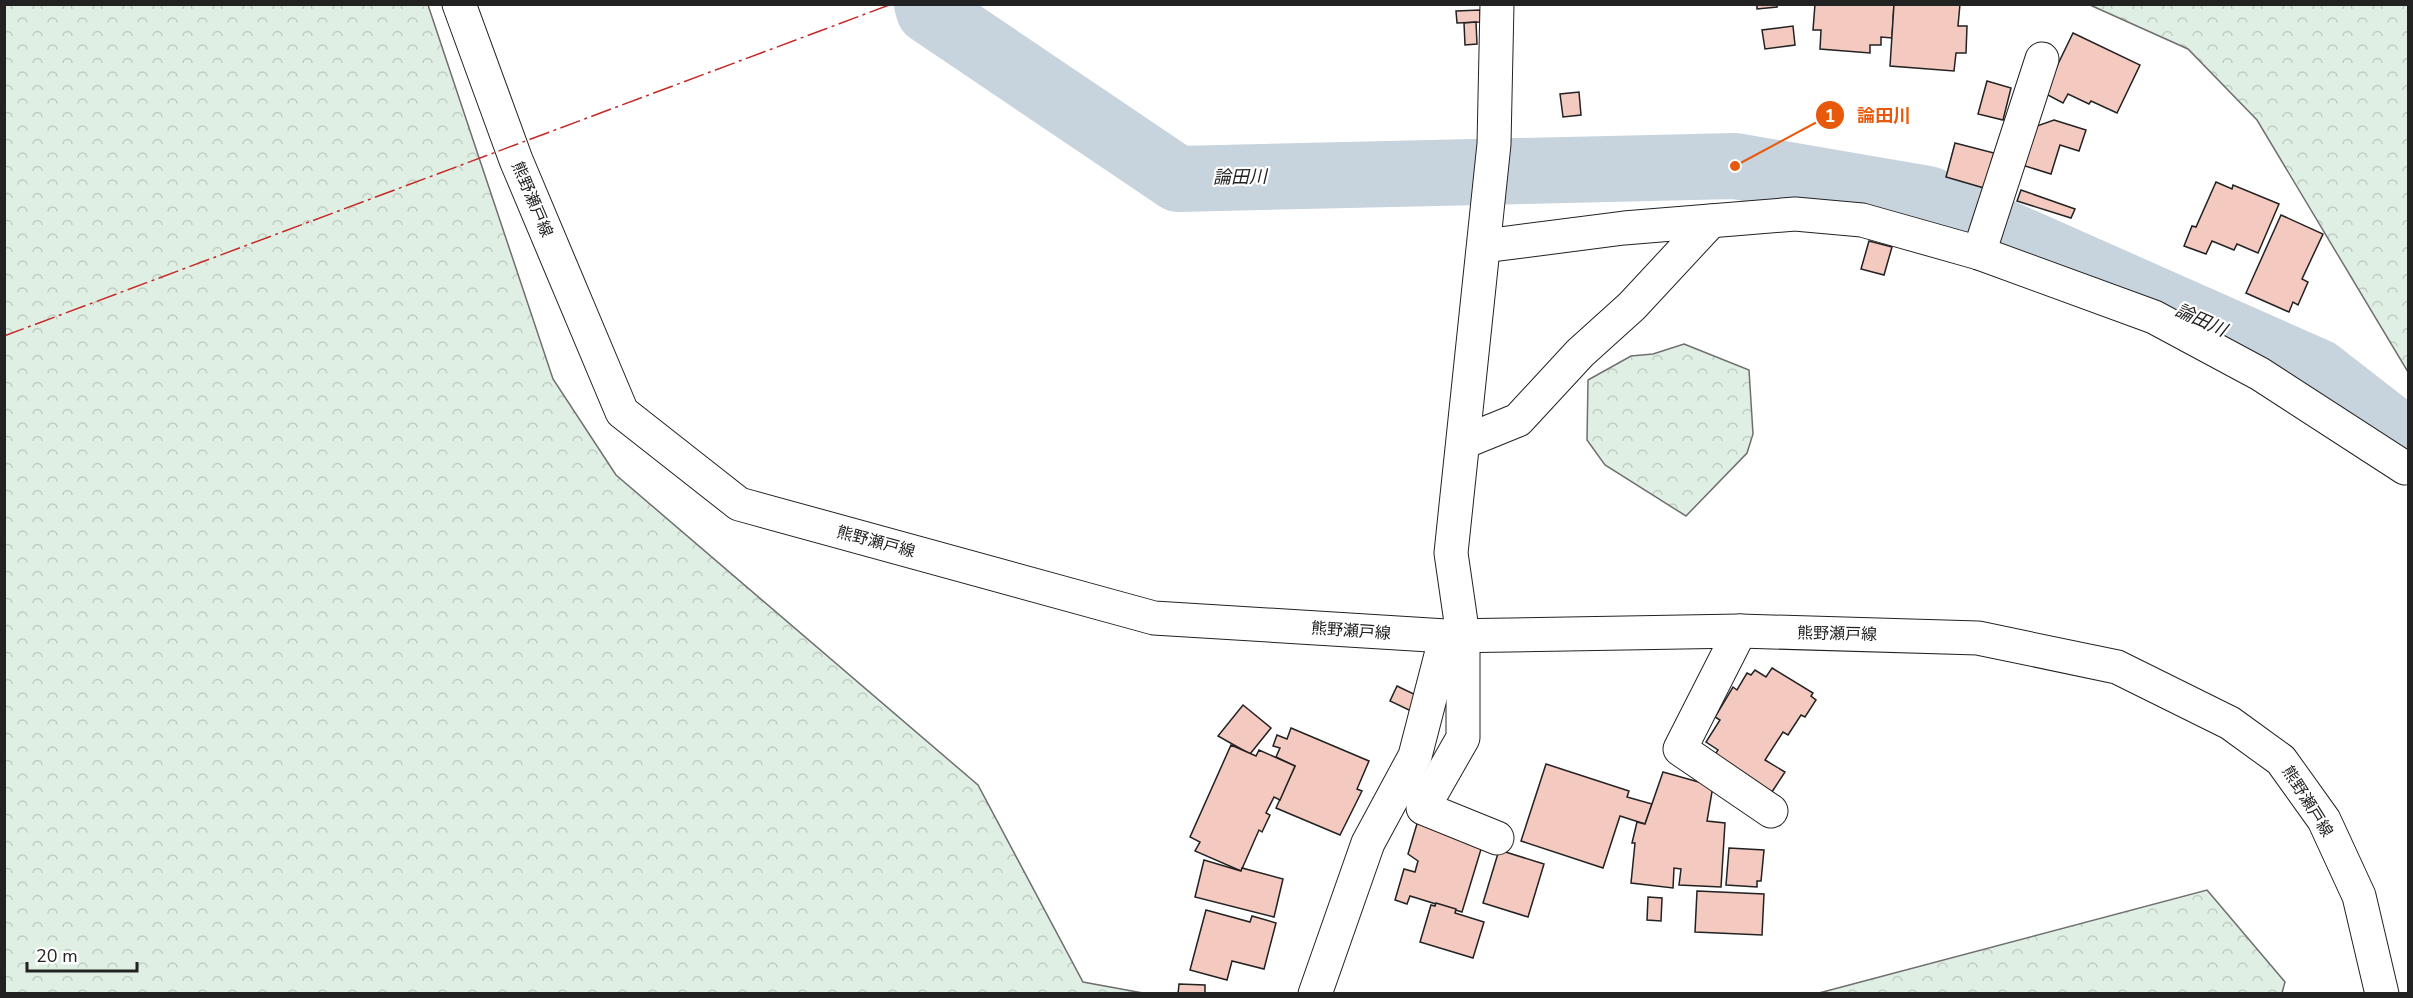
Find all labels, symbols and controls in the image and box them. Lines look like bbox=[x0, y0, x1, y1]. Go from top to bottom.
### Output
callout: 論田川 bbox=[1815, 97, 1923, 133]
text: 1 bbox=[1825, 104, 1835, 128]
text: 論田川 bbox=[1857, 104, 1911, 128]
street label: 熊野瀬戸線 bbox=[506, 158, 558, 241]
water label: 論田川 bbox=[1213, 164, 1269, 189]
water label: 論田川 bbox=[2171, 298, 2232, 343]
street label: 熊野瀬戸線 bbox=[834, 521, 917, 563]
street label: 熊野瀬戸線 bbox=[1310, 617, 1392, 645]
street label: 熊野瀬戸線 bbox=[1797, 622, 1877, 646]
street label: 熊野瀬戸線 bbox=[2277, 762, 2338, 841]
scale bar bbox=[27, 935, 136, 973]
text: 20 m bbox=[36, 944, 78, 968]

